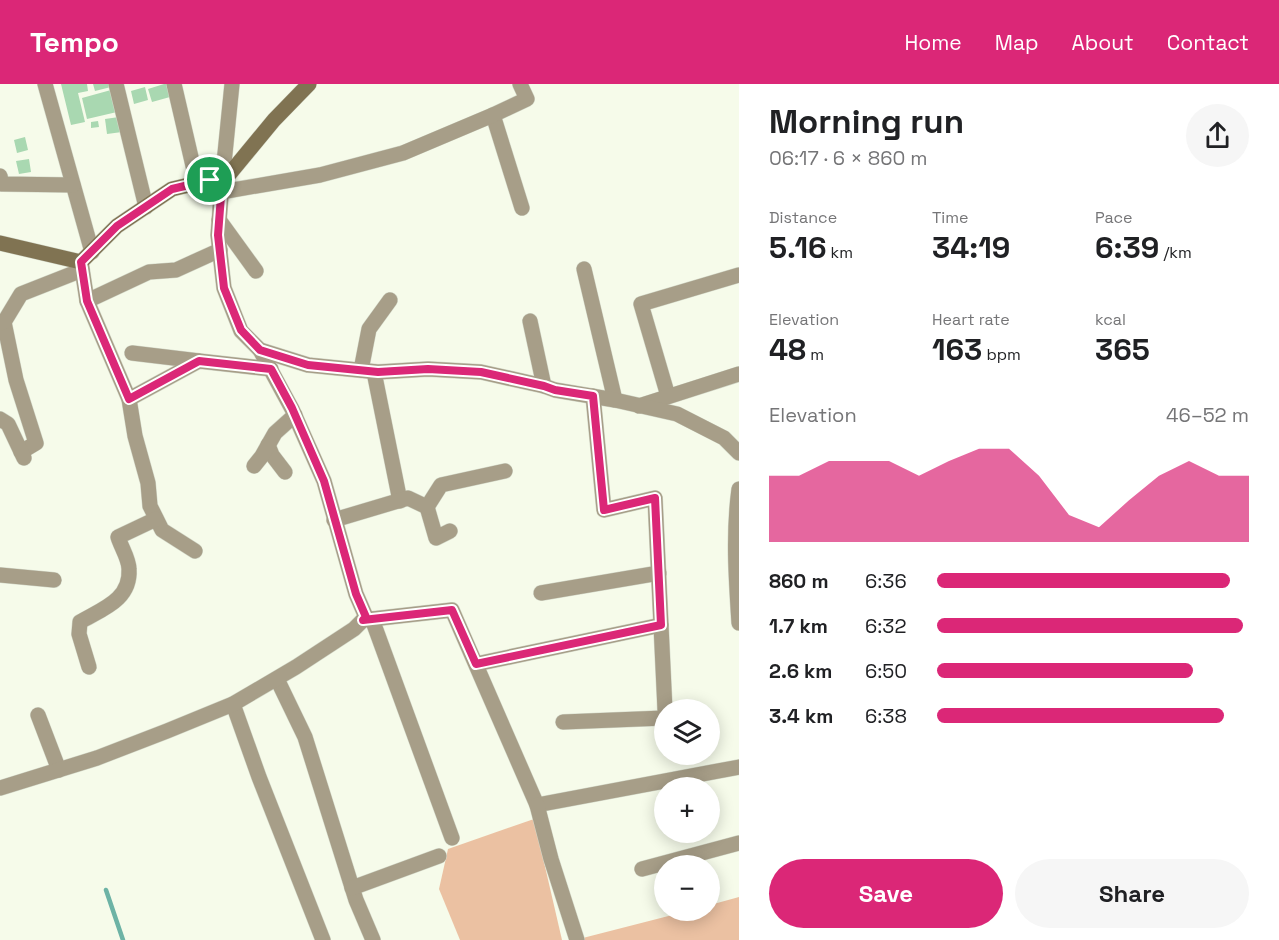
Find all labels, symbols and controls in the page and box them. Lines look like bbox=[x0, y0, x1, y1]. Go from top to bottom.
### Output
text: Tempo bbox=[30, 24, 119, 60]
text: Home bbox=[904, 29, 962, 56]
text: Map bbox=[995, 29, 1039, 56]
text: About bbox=[1072, 29, 1134, 56]
text: Contact bbox=[1167, 29, 1249, 56]
text: Morning run bbox=[769, 101, 964, 143]
button: share bbox=[1186, 104, 1249, 167]
text: 06:17 · 6 × 860 m bbox=[769, 145, 928, 171]
pin bbox=[184, 154, 235, 205]
icon: arrive bbox=[193, 163, 226, 196]
text: Distance bbox=[769, 207, 837, 228]
text: Time bbox=[932, 207, 968, 228]
text: Pace bbox=[1095, 207, 1132, 228]
text: 5.16 bbox=[769, 228, 826, 267]
text: 34:19 bbox=[932, 228, 1010, 267]
text: 6:39 bbox=[1095, 228, 1159, 267]
text: km bbox=[826, 242, 853, 263]
text: /km bbox=[1159, 242, 1192, 263]
text: Elevation bbox=[769, 309, 839, 330]
text: Heart rate bbox=[932, 309, 1010, 330]
text: kcal bbox=[1095, 309, 1126, 330]
text: 48 bbox=[769, 330, 806, 369]
text: 163 bbox=[932, 330, 982, 369]
text: 365 bbox=[1095, 330, 1150, 369]
text: m bbox=[806, 344, 824, 365]
text: bpm bbox=[982, 344, 1021, 365]
text: Elevation bbox=[769, 402, 857, 428]
text: 46–52 m bbox=[1166, 402, 1249, 428]
text: 860 m bbox=[769, 568, 828, 594]
text: 6:36 bbox=[865, 568, 907, 594]
text: 1.7 km bbox=[769, 613, 828, 639]
text: 6:32 bbox=[865, 613, 906, 639]
text: 2.6 km bbox=[769, 658, 832, 684]
text: 6:50 bbox=[865, 658, 907, 684]
map controls bbox=[654, 699, 720, 921]
button: layers bbox=[654, 699, 720, 765]
text: 3.4 km bbox=[769, 703, 833, 729]
text: 6:38 bbox=[865, 703, 907, 729]
button: + bbox=[654, 777, 720, 843]
button: − bbox=[654, 855, 720, 921]
button: Save bbox=[769, 859, 1003, 928]
button: Share bbox=[1015, 859, 1249, 928]

